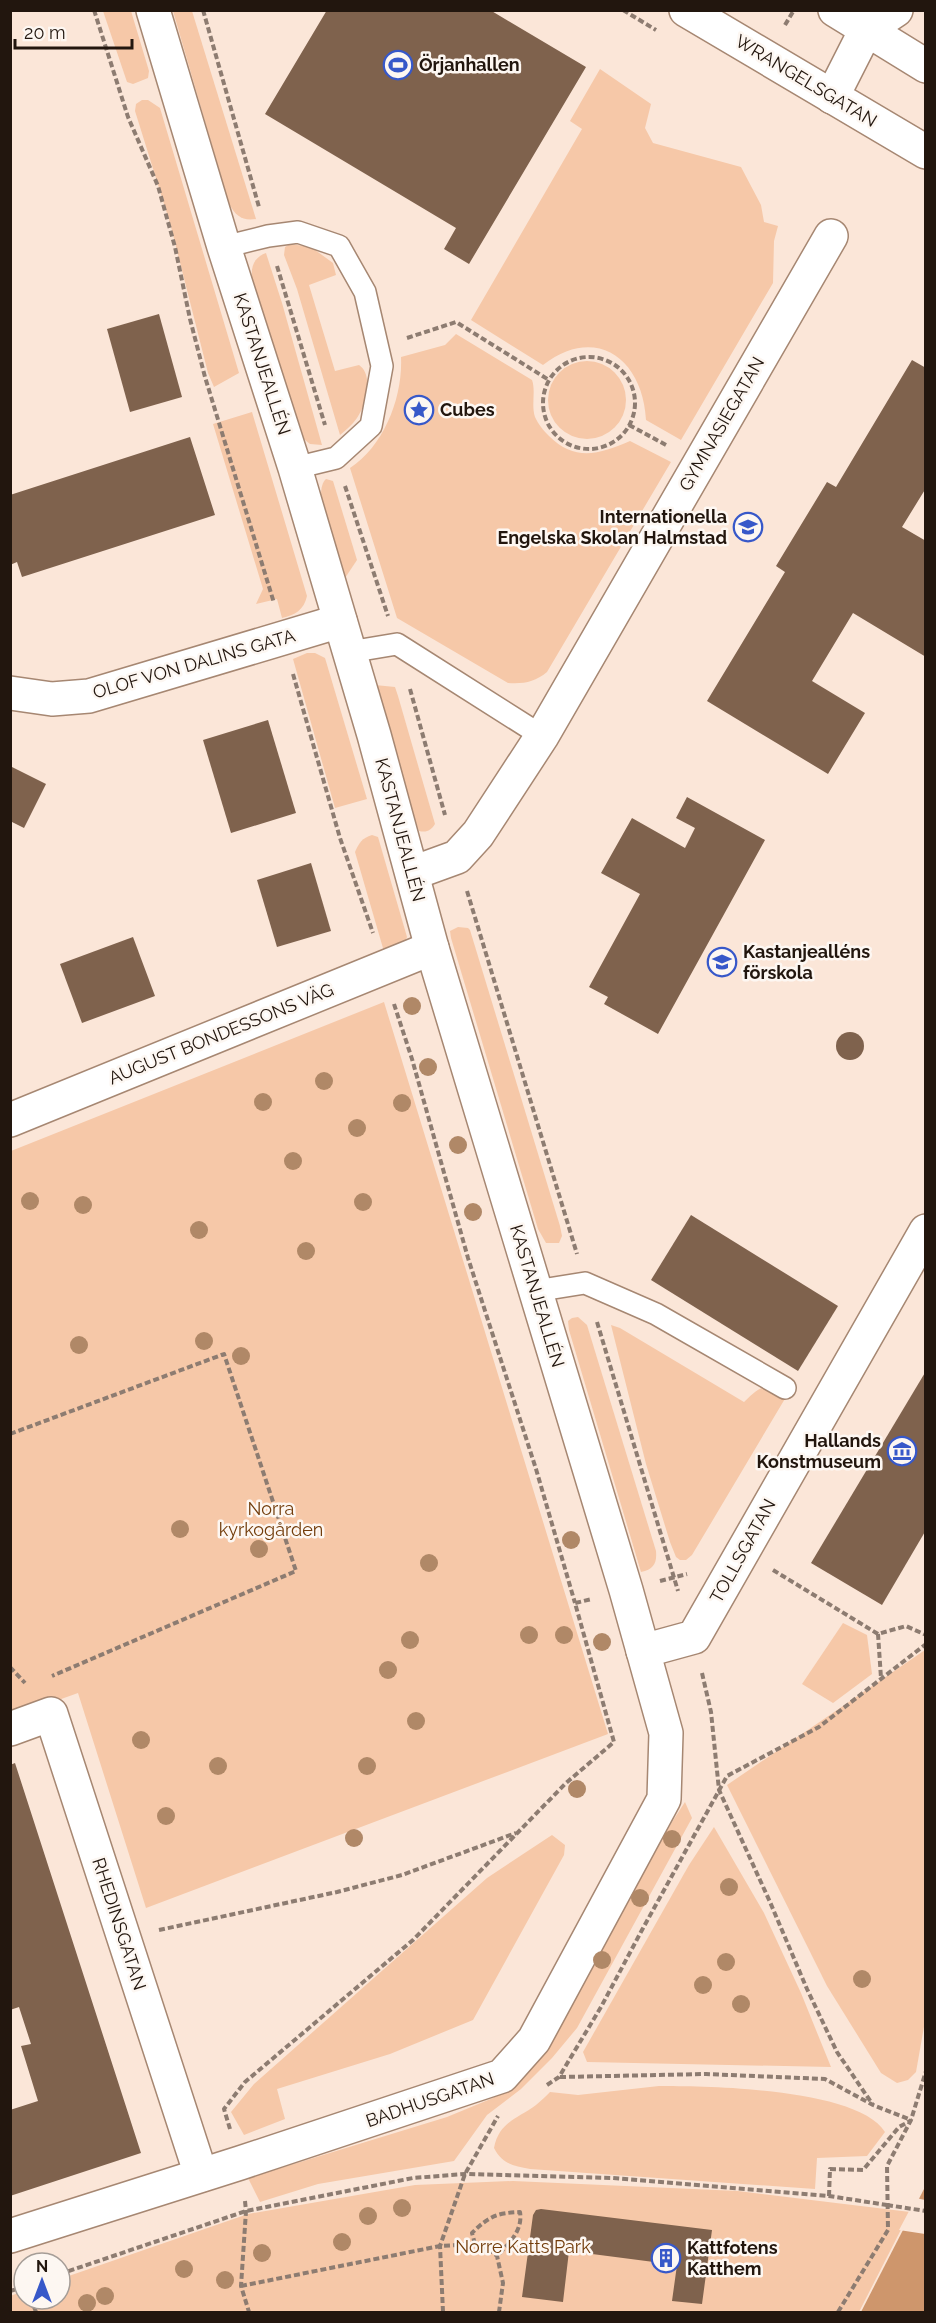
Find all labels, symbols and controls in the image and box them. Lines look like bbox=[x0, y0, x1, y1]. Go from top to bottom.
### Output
scale bar bbox=[15, 12, 132, 50]
text: 20 m bbox=[24, 22, 66, 43]
street label: WRANGELSGATAN bbox=[732, 30, 881, 131]
sports icon: Örjanhallen bbox=[382, 49, 414, 81]
place label: Örjanhallen bbox=[419, 53, 520, 75]
street label: KASTANJEALLÉN bbox=[230, 290, 296, 437]
street label: GYMNASIEGATAN bbox=[675, 353, 769, 495]
place icon: Cubes bbox=[403, 394, 435, 426]
place label: Cubes bbox=[440, 399, 495, 420]
place label: Internationella Engelska Skolan Halmstad bbox=[497, 506, 727, 548]
school or university icon: Internationella Engelska Skolan Halmstad bbox=[732, 511, 764, 543]
street label: OLOF VON DALINS GATA bbox=[90, 625, 298, 703]
street label: KASTANJEALLÉN bbox=[371, 755, 431, 904]
place label: Kastanjealléns förskola bbox=[743, 941, 870, 983]
school or university icon: Kastanjealléns förskola bbox=[706, 946, 738, 978]
street label: AUGUST BONDESSONS VÄG bbox=[105, 979, 336, 1088]
street label: KASTANJEALLÉN bbox=[506, 1222, 570, 1370]
place label: Hallands Konstmuseum bbox=[757, 1430, 881, 1472]
museum icon: Hallands Konstmuseum bbox=[886, 1435, 918, 1467]
street label: TOLLSGATAN bbox=[705, 1495, 780, 1606]
park label: Norra kyrkogården bbox=[219, 1498, 323, 1540]
street label: RHEDINSGATAN bbox=[88, 1855, 151, 1993]
street label: BADHUSGATAN bbox=[363, 2068, 497, 2131]
park label: Norre Katts Park bbox=[455, 2236, 591, 2257]
place label: Kattfotens Katthem bbox=[687, 2237, 778, 2279]
building icon: Kattfotens Katthem bbox=[650, 2242, 682, 2274]
north arrow bbox=[12, 2251, 72, 2311]
text: N bbox=[36, 2257, 48, 2276]

